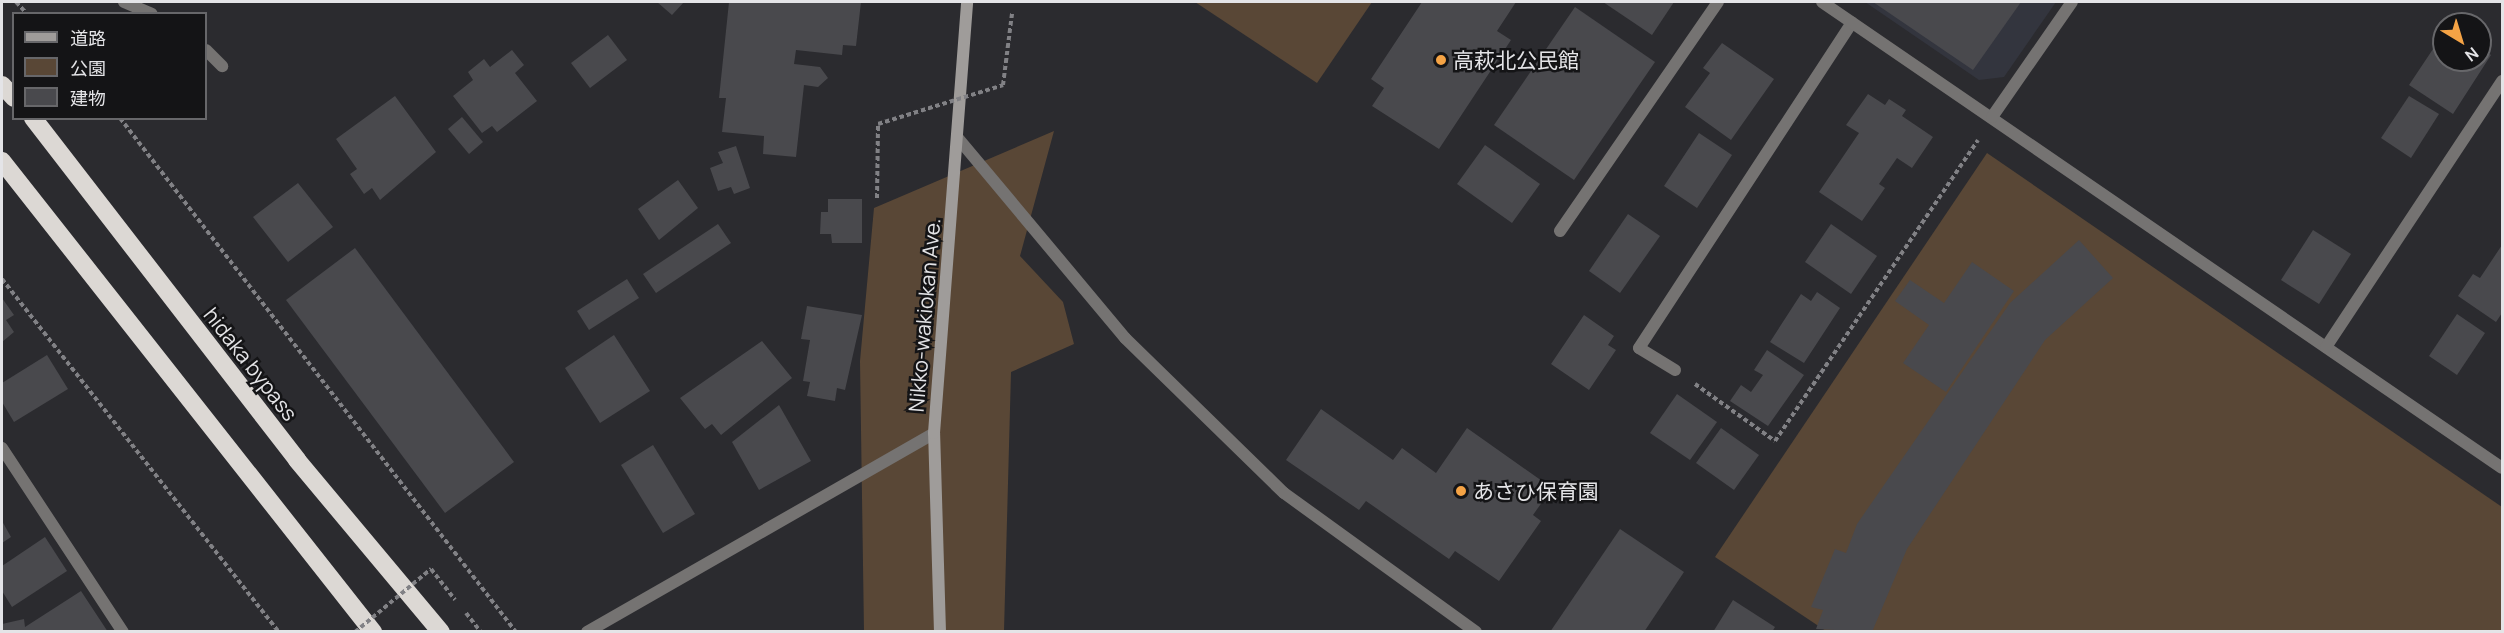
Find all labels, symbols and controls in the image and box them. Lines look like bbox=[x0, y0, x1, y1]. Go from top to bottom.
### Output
legend bbox=[12, 12, 207, 120]
north arrow bbox=[2432, 12, 2492, 72]
text: 道路 bbox=[70, 26, 106, 50]
text: N bbox=[2461, 42, 2483, 67]
place label: 高萩北公民館 bbox=[1453, 47, 1579, 73]
marker: 高萩北公民館 bbox=[1434, 53, 1448, 67]
text: 公園 bbox=[70, 56, 106, 80]
text: 建物 bbox=[70, 86, 106, 110]
street label: Nikko-wakiokan Ave. bbox=[903, 217, 945, 413]
street label: hidaka bypass bbox=[199, 302, 303, 426]
place label: あさひ保育園 bbox=[1473, 478, 1599, 504]
marker: あさひ保育園 bbox=[1454, 484, 1468, 498]

